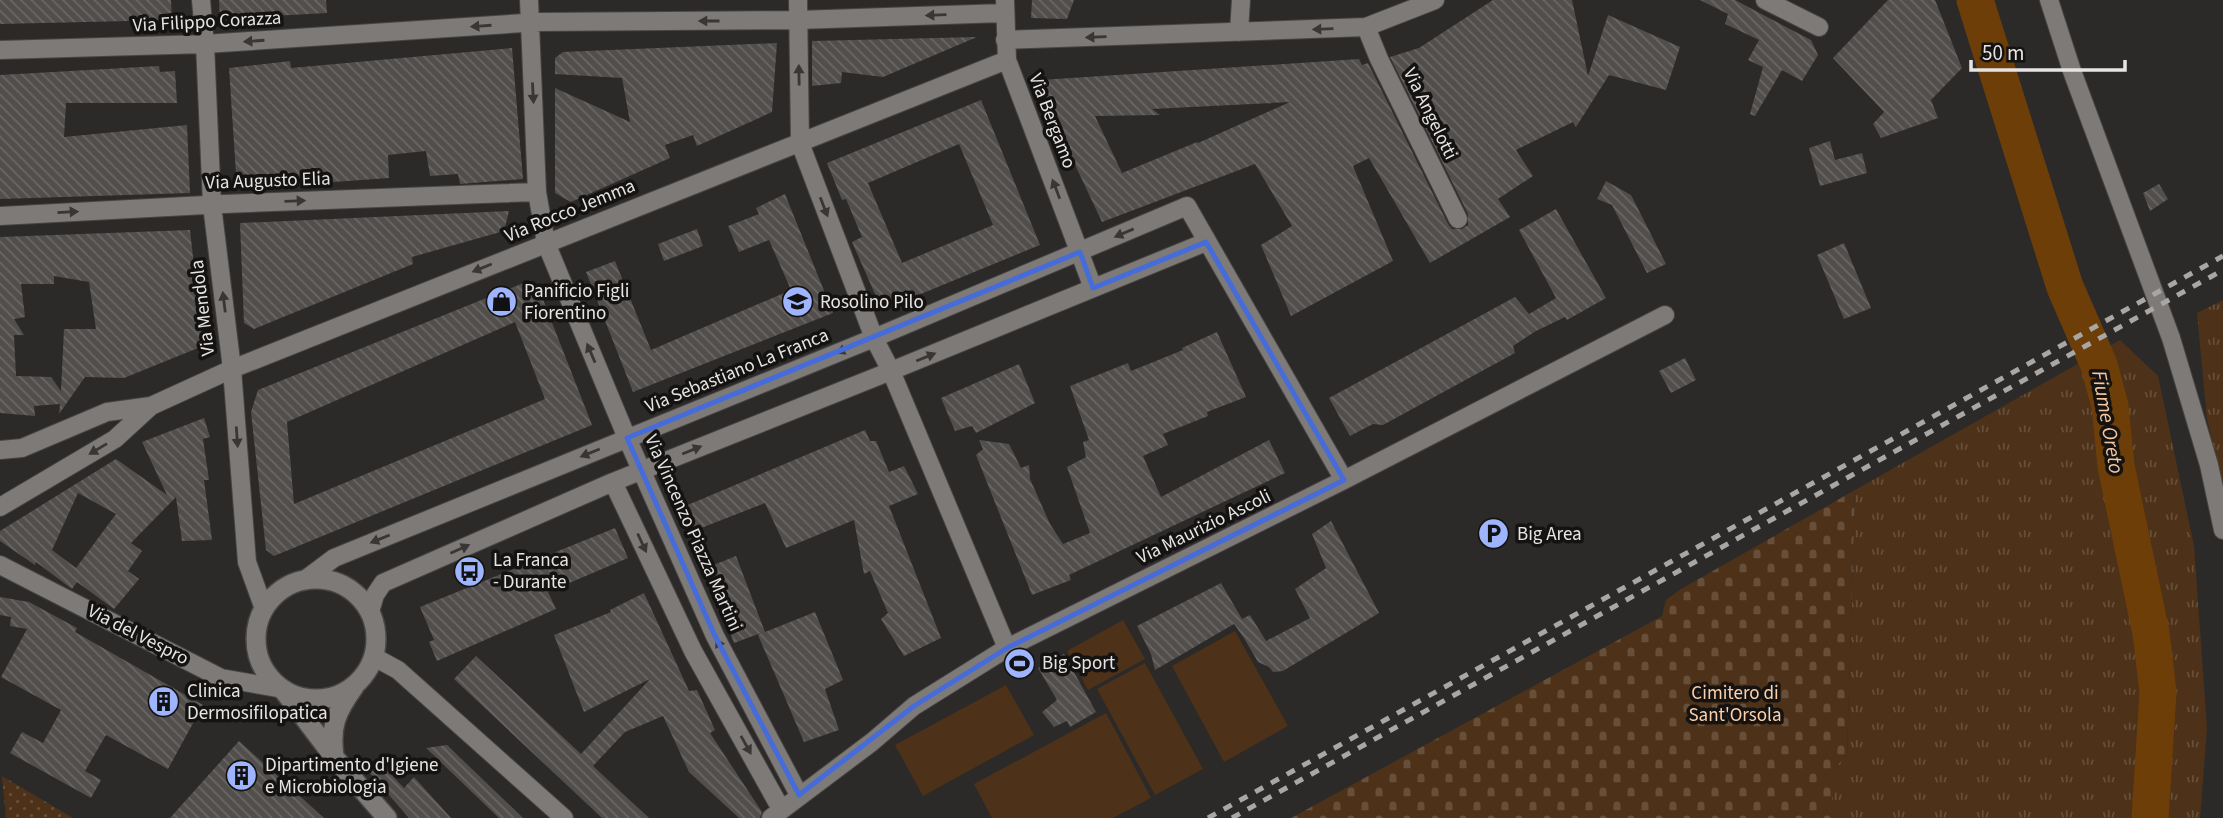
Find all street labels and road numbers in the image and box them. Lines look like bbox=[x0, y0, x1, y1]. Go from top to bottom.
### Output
street label: Via Filippo Corazza bbox=[132, 5, 282, 39]
street label: Via Angelotti bbox=[1396, 63, 1464, 165]
street label: Via Bergamo bbox=[1022, 70, 1082, 172]
street label: Via Augusto Elia bbox=[205, 165, 331, 197]
street label: Via Rocco Jemma bbox=[501, 172, 639, 250]
street label: Via Mendola bbox=[184, 258, 222, 358]
street label: Via Sebastiano La Franca bbox=[641, 322, 833, 420]
street label: Via Vincenzo Piazza Martini bbox=[637, 430, 749, 636]
street label: Via Maurizio Ascoli bbox=[1132, 483, 1276, 571]
street label: Via del Vespro bbox=[83, 598, 193, 672]

